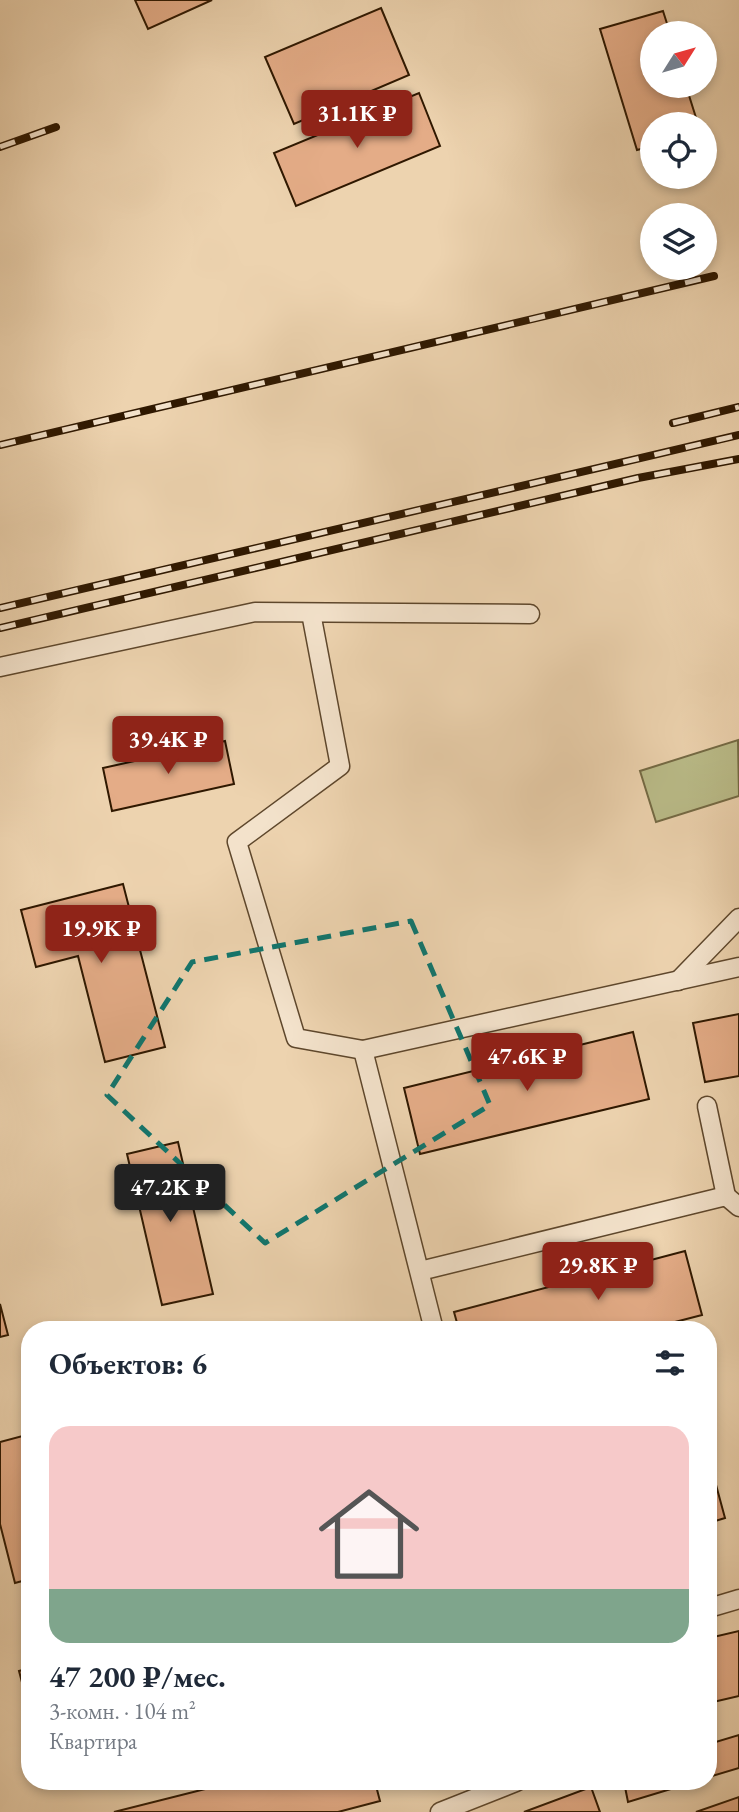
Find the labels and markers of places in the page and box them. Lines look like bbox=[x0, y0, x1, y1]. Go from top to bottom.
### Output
pin: 31.1K ₽ bbox=[292, 90, 422, 150]
pin: 39.4K ₽ bbox=[103, 716, 233, 776]
pin: 19.9K ₽ bbox=[36, 906, 166, 965]
pin: 47.6K ₽ bbox=[462, 1034, 592, 1093]
pin: 47.2K ₽ bbox=[105, 1164, 235, 1224]
pin: 29.8K ₽ bbox=[533, 1242, 663, 1302]

